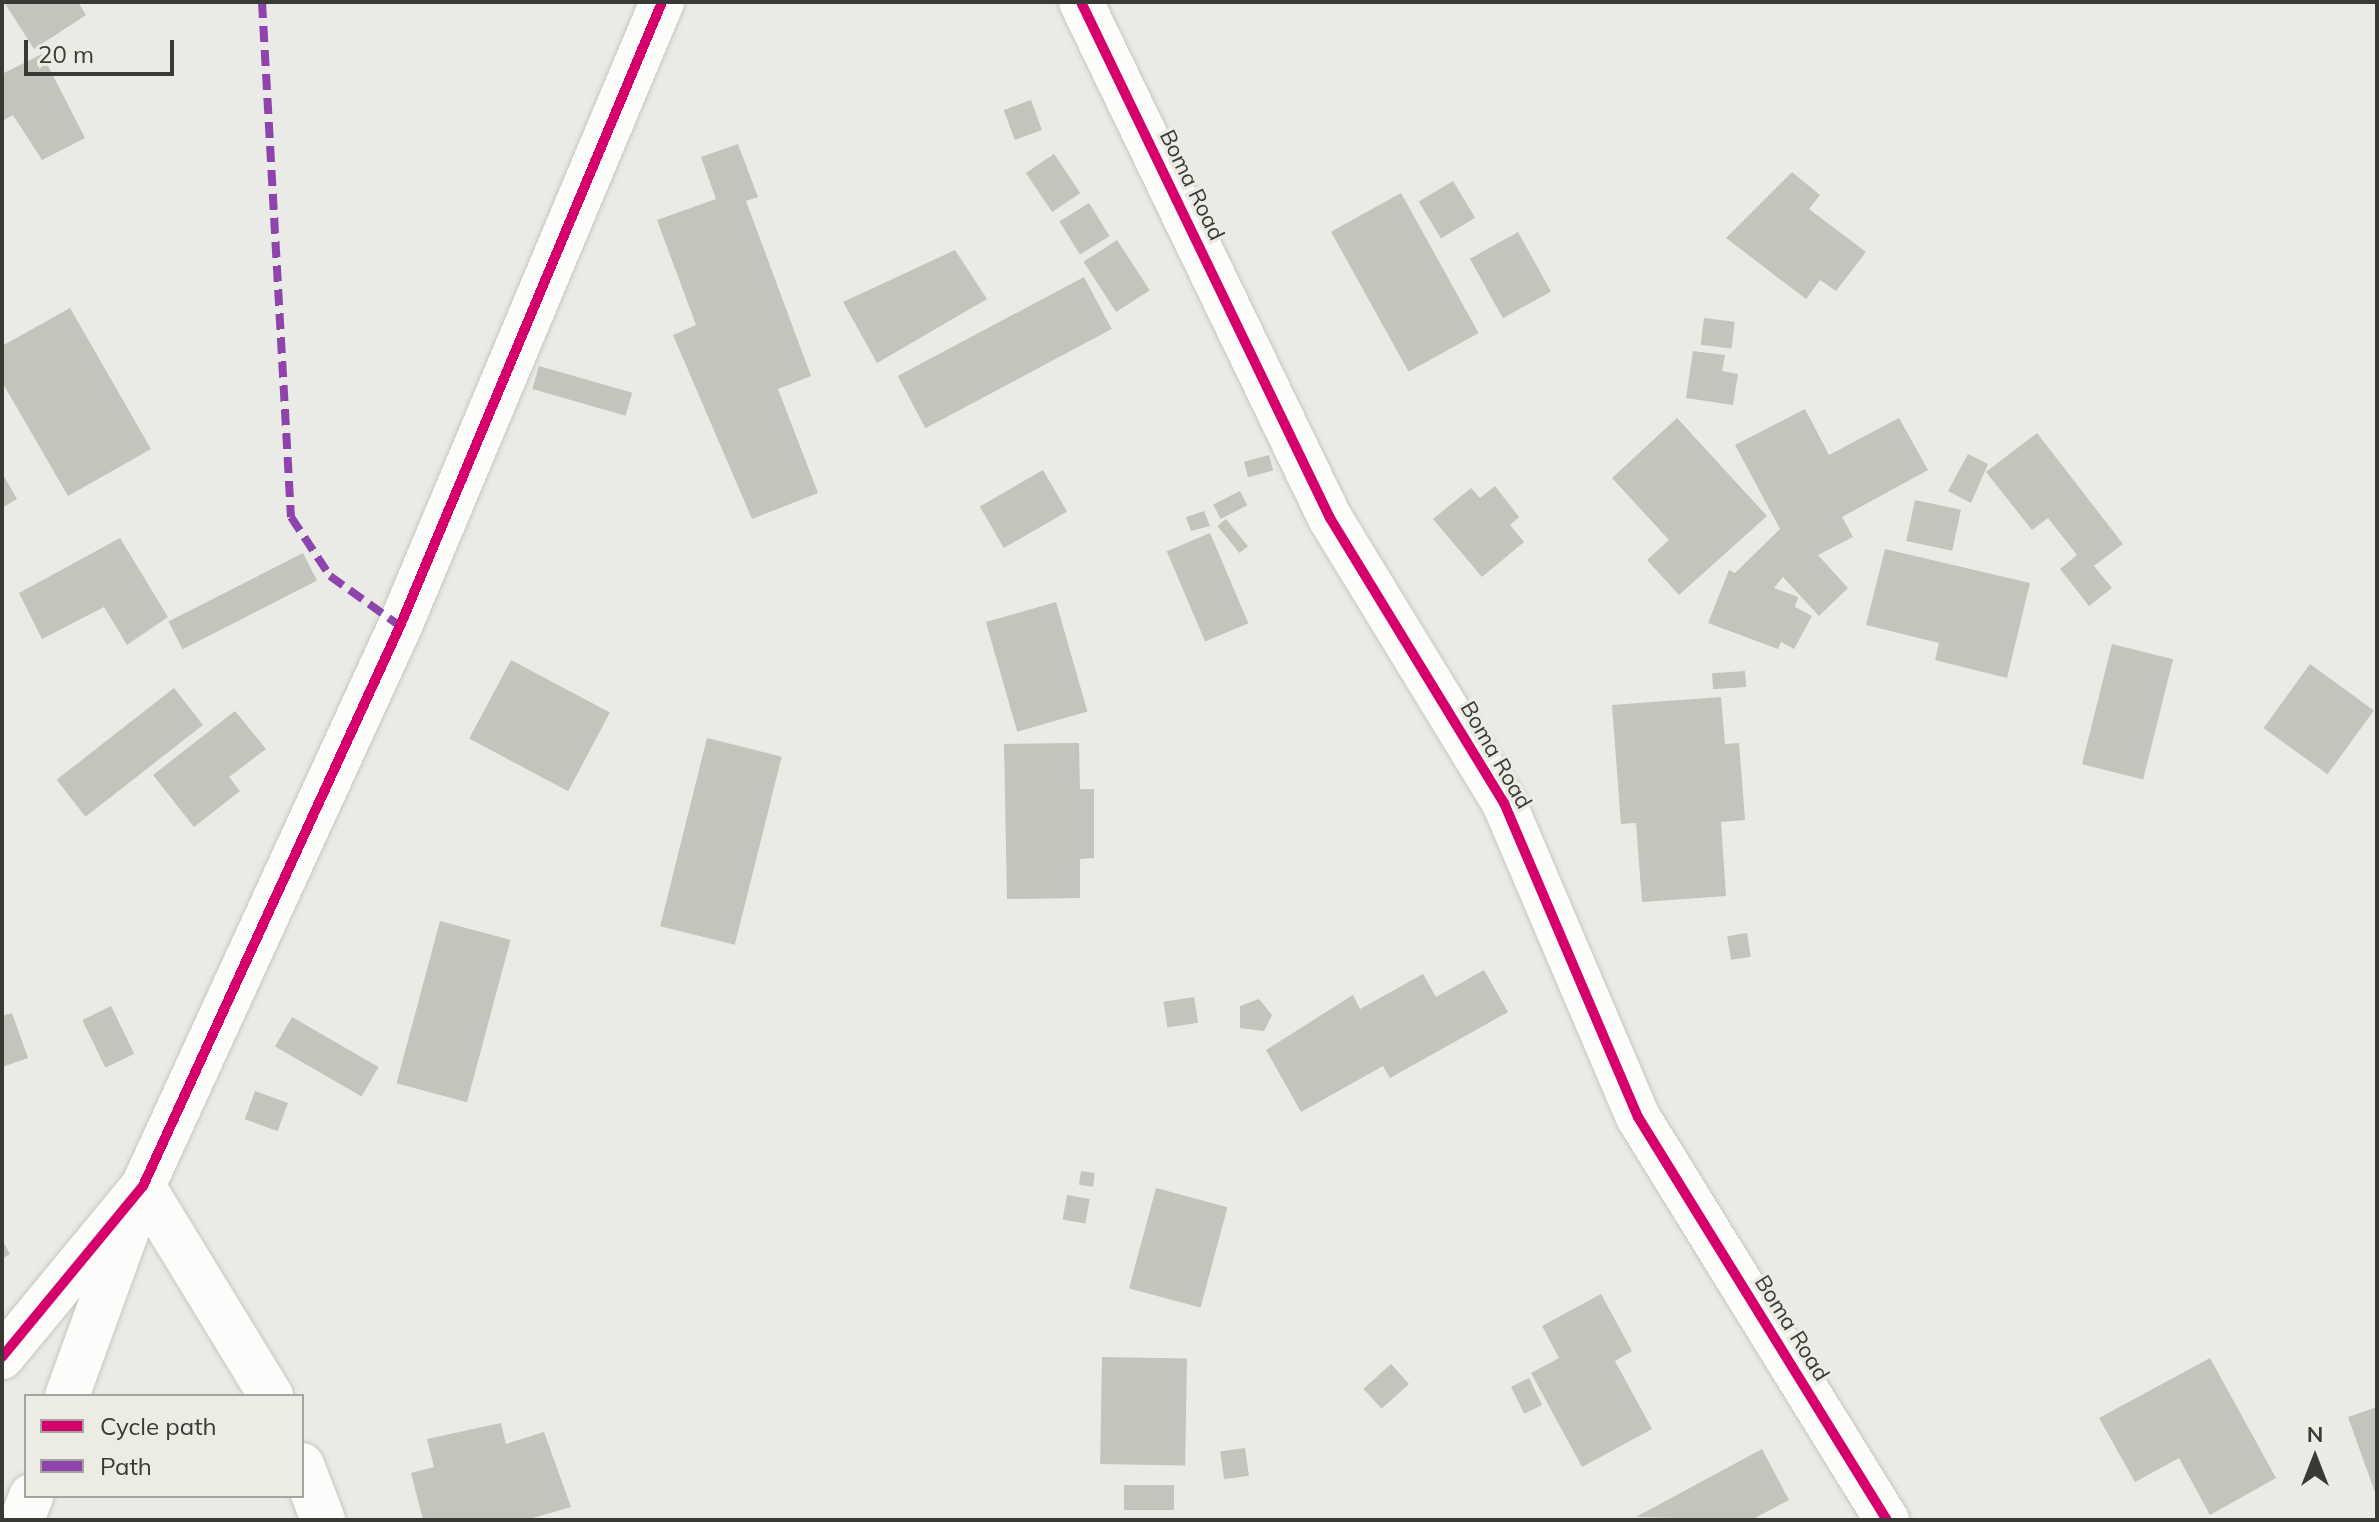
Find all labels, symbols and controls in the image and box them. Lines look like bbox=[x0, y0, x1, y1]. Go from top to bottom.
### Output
scale bar bbox=[28, 24, 178, 74]
text: 20 m bbox=[38, 39, 94, 69]
street label: Boma Road bbox=[1154, 125, 1230, 245]
street label: Boma Road bbox=[1455, 697, 1537, 813]
street label: Boma Road bbox=[1749, 1270, 1835, 1386]
legend bbox=[24, 1394, 304, 1498]
text: Cycle path bbox=[100, 1411, 217, 1441]
north arrow bbox=[2275, 1418, 2355, 1498]
text: N bbox=[2307, 1420, 2323, 1448]
text: Path bbox=[100, 1451, 152, 1481]

